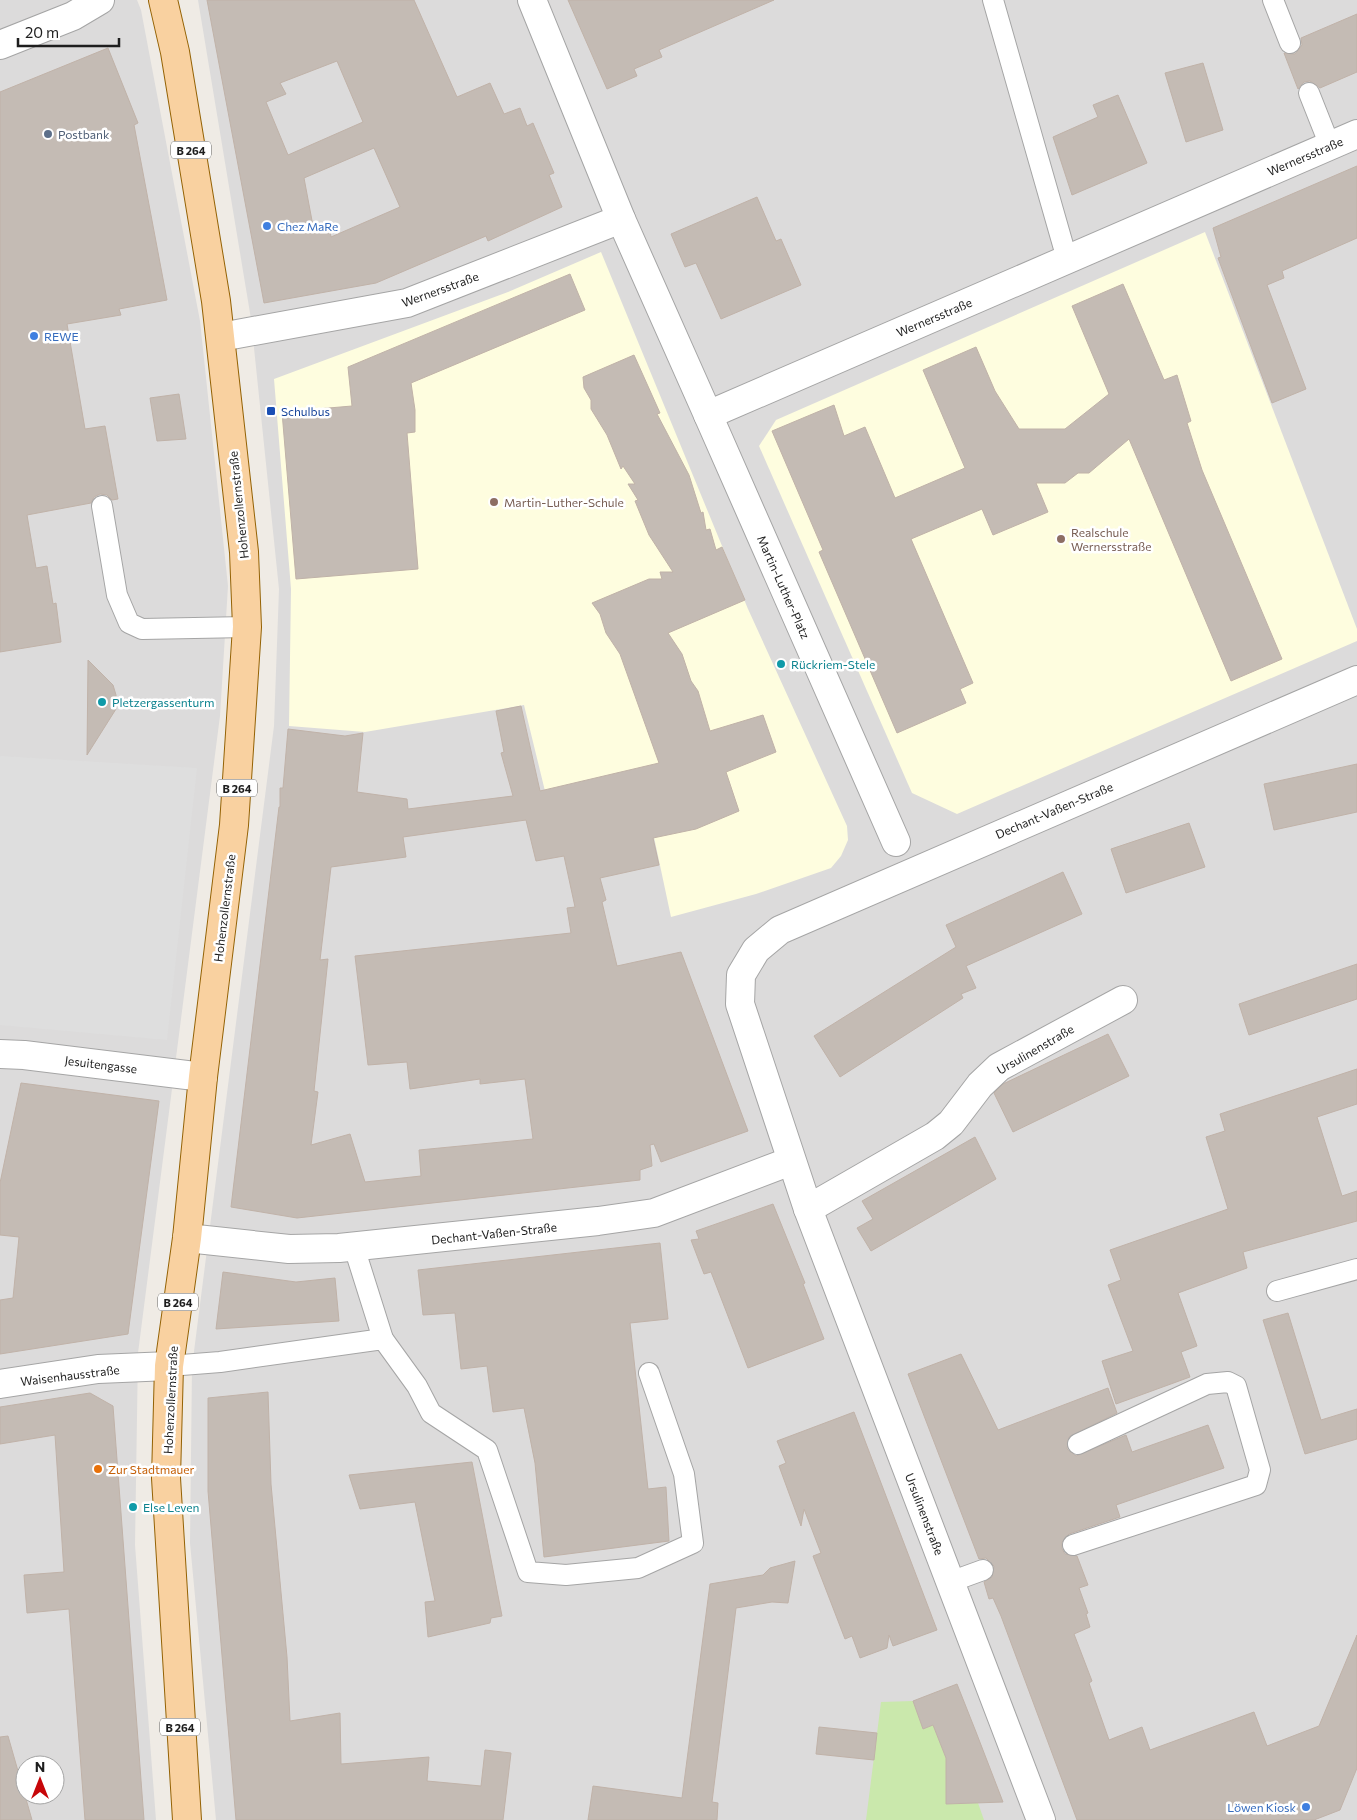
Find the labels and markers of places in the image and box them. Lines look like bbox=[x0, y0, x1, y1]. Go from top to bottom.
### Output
place label: Postbank bbox=[58, 127, 110, 141]
marker: Postbank bbox=[42, 128, 54, 140]
place label: Chez MaRe bbox=[277, 219, 338, 233]
marker: Chez MaRe bbox=[261, 220, 273, 232]
place label: REWE bbox=[44, 329, 79, 343]
marker: REWE bbox=[28, 330, 40, 342]
place label: Schulbus bbox=[281, 404, 330, 418]
marker: Schulbus bbox=[265, 405, 277, 417]
place label: Martin-Luther-Schule bbox=[504, 495, 624, 509]
marker: Martin-Luther-Schule bbox=[488, 496, 500, 508]
place label: Realschule Wernersstraße bbox=[1071, 525, 1152, 553]
marker: Realschule Wernersstraße bbox=[1055, 533, 1067, 545]
place label: Rückriem-Stele bbox=[791, 657, 875, 671]
marker: Rückriem-Stele bbox=[775, 658, 787, 670]
place label: Pletzergassenturm bbox=[112, 695, 215, 709]
marker: Pletzergassenturm bbox=[96, 696, 108, 708]
place label: Zur Stadtmauer bbox=[108, 1462, 195, 1476]
marker: Zur Stadtmauer bbox=[92, 1463, 104, 1475]
place label: Else Leven bbox=[143, 1500, 199, 1514]
marker: Else Leven bbox=[127, 1501, 139, 1513]
place label: Löwen Kiosk bbox=[1227, 1800, 1296, 1814]
marker: Löwen Kiosk bbox=[1300, 1801, 1312, 1813]

